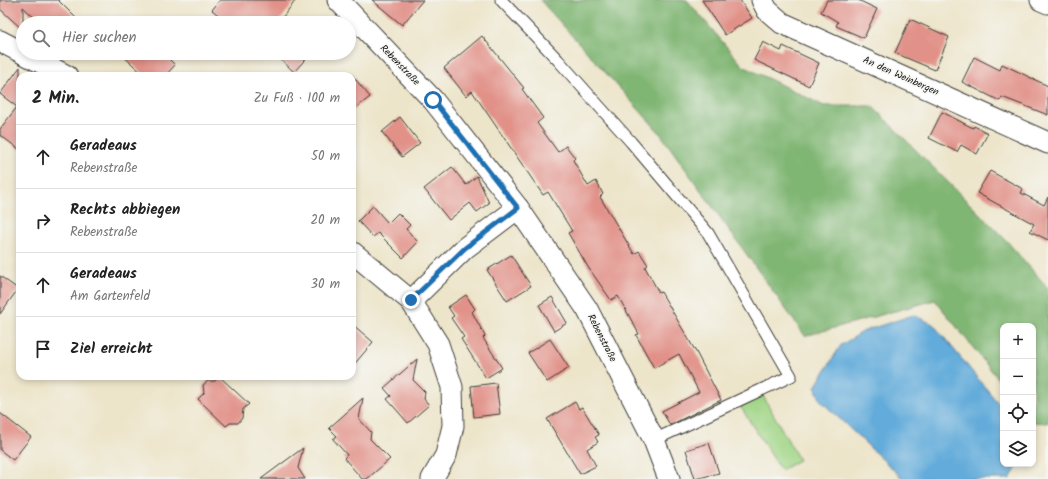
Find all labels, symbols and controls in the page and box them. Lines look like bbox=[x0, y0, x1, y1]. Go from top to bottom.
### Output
search box bbox=[16, 16, 356, 60]
text: Hier suchen bbox=[62, 26, 136, 50]
icon: search bbox=[30, 27, 52, 49]
street label: Rebenstraße bbox=[376, 41, 424, 90]
street label: An den Weinbergen bbox=[860, 52, 942, 100]
text: 2 Min. bbox=[32, 85, 79, 112]
text: Zu Fuß · 100 m bbox=[254, 88, 340, 109]
route start bbox=[424, 91, 442, 109]
text: Geradeaus bbox=[70, 134, 137, 158]
icon: ahead bbox=[32, 146, 54, 168]
text: 50 m bbox=[311, 146, 340, 167]
text: Rebenstraße bbox=[70, 158, 137, 179]
text: Rechts abbiegen bbox=[70, 198, 180, 222]
icon: right bbox=[32, 210, 54, 232]
text: 20 m bbox=[310, 210, 340, 231]
text: Rebenstraße bbox=[70, 222, 137, 243]
text: Geradeaus bbox=[70, 262, 137, 286]
icon: ahead bbox=[32, 274, 54, 296]
text: 30 m bbox=[311, 274, 340, 295]
text: Am Gartenfeld bbox=[70, 286, 150, 307]
route end bbox=[402, 291, 420, 309]
street label: Rebenstraße bbox=[583, 311, 621, 365]
map controls bbox=[1000, 323, 1036, 467]
button: + bbox=[1000, 323, 1036, 359]
text: Ziel erreicht bbox=[70, 337, 153, 361]
icon: arrive bbox=[32, 338, 54, 360]
button: − bbox=[1000, 359, 1036, 395]
button: locate bbox=[1000, 395, 1036, 431]
button: layers bbox=[1000, 431, 1036, 467]

